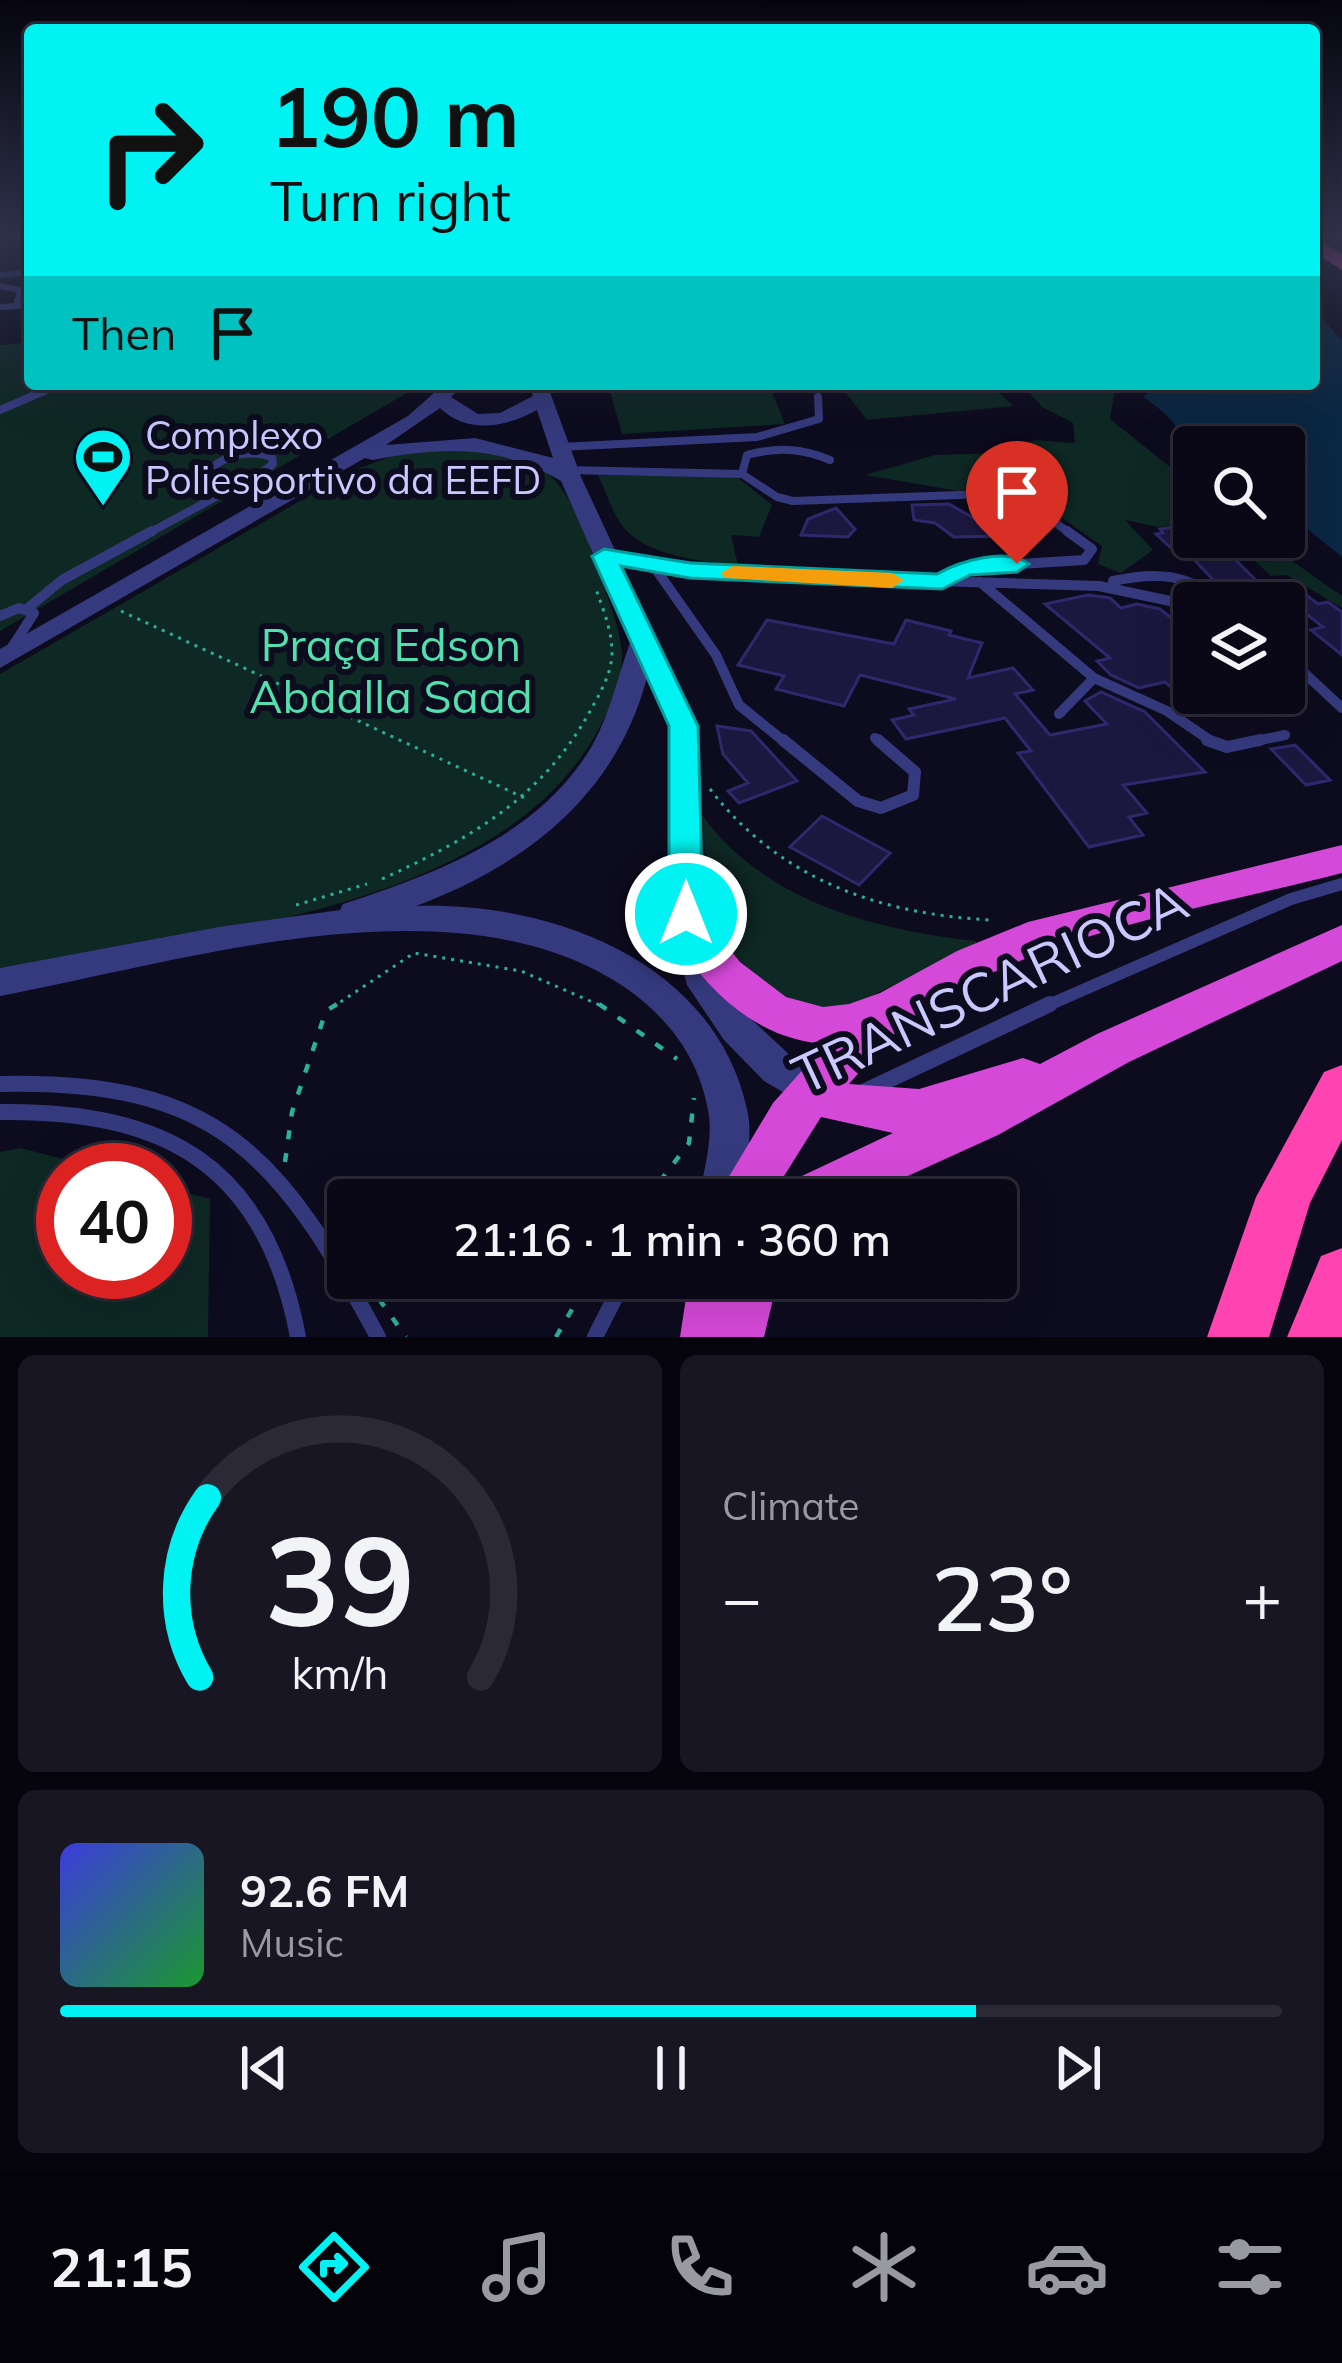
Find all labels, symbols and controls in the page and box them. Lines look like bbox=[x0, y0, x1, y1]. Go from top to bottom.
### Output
text: 190 m bbox=[270, 63, 520, 168]
icon: right bbox=[72, 72, 228, 228]
text: Turn right bbox=[270, 167, 511, 235]
icon: arrive bbox=[200, 300, 266, 366]
text: Then bbox=[72, 305, 176, 361]
place label: Complexo Poliesportivo da EEFD bbox=[145, 410, 541, 504]
sports icon: Complexo Poliesportivo da EEFD bbox=[72, 426, 134, 508]
map controls bbox=[1173, 426, 1305, 714]
button: search bbox=[1173, 426, 1305, 558]
pin bbox=[966, 441, 1068, 564]
icon: arrive bbox=[984, 459, 1050, 525]
button: layers bbox=[1173, 582, 1305, 714]
park label: Praça Edson Abdalla Saad bbox=[249, 616, 533, 724]
position arrow bbox=[623, 851, 749, 977]
street label: TRANSCARIOCA bbox=[782, 866, 1198, 1108]
speed limit sign: 40 bbox=[36, 1143, 192, 1299]
text: 21:16 · 1 min · 360 m bbox=[453, 1211, 891, 1267]
text: Climate bbox=[722, 1481, 860, 1530]
text: 39 bbox=[265, 1501, 415, 1657]
text: 23° bbox=[931, 1541, 1073, 1654]
text: − bbox=[722, 1556, 762, 1639]
text: + bbox=[1242, 1556, 1282, 1639]
text: km/h bbox=[291, 1645, 389, 1699]
text: 92.6 FM bbox=[240, 1862, 409, 1918]
text: Music bbox=[240, 1918, 344, 1967]
icon: previous bbox=[231, 2035, 297, 2101]
icon: pause bbox=[638, 2035, 704, 2101]
icon: next bbox=[1045, 2035, 1111, 2101]
icon: directions bbox=[292, 2225, 376, 2309]
icon: music bbox=[475, 2225, 559, 2309]
icon: phone bbox=[658, 2225, 742, 2309]
icon: climate bbox=[842, 2225, 926, 2309]
icon: car bbox=[1025, 2225, 1109, 2309]
icon: filters bbox=[1208, 2225, 1292, 2309]
text: 21:15 bbox=[50, 2233, 193, 2301]

